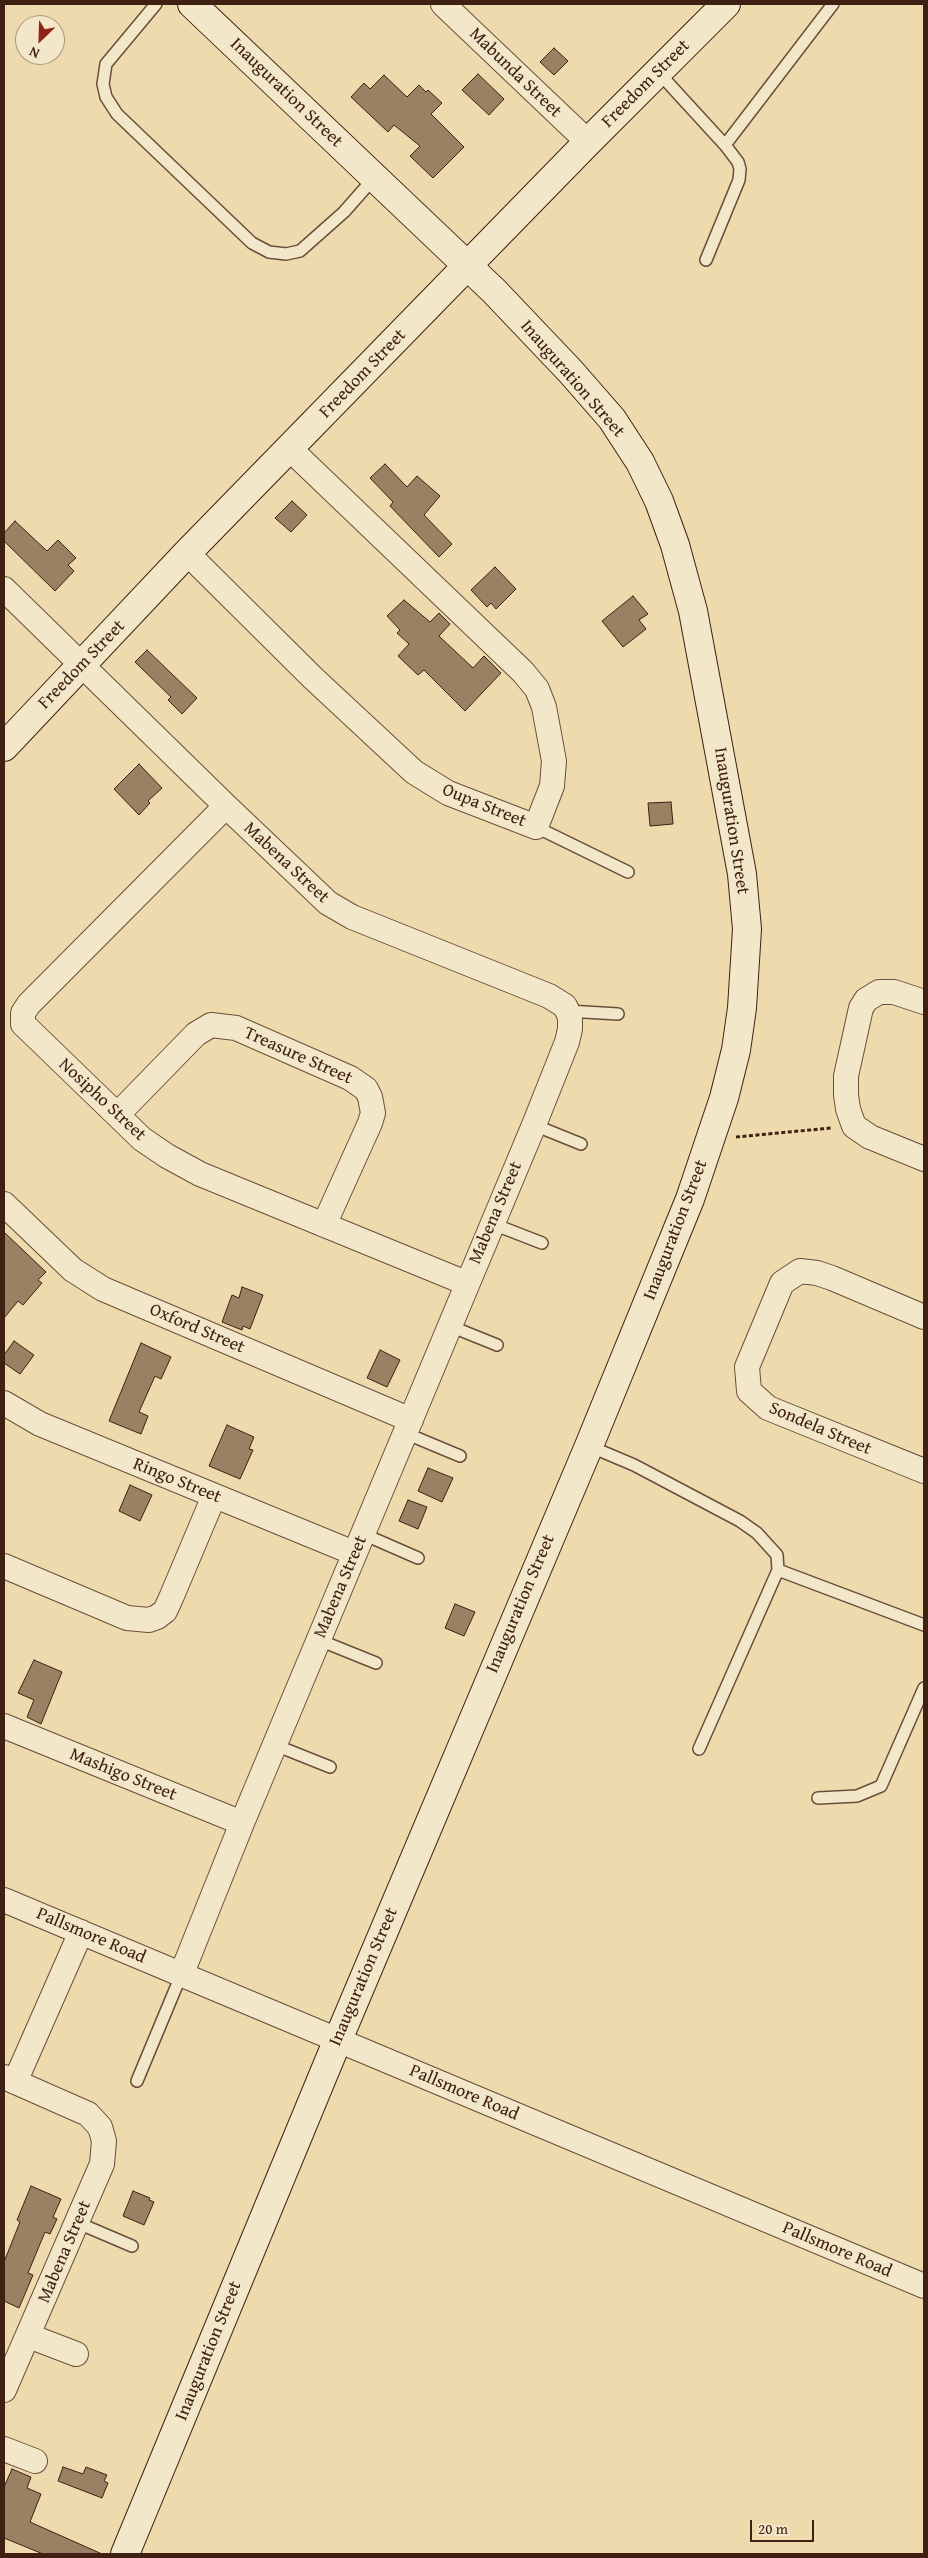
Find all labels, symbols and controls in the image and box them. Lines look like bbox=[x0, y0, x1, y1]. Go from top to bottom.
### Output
north arrow bbox=[15, 15, 65, 65]
street label: Mabunda Street bbox=[464, 24, 566, 122]
street label: Inauguration Street bbox=[225, 34, 347, 152]
street label: Freedom Street bbox=[597, 35, 695, 133]
text: N bbox=[26, 42, 43, 64]
street label: Inauguration Street bbox=[515, 316, 629, 442]
street label: Freedom Street bbox=[315, 325, 411, 423]
street label: Freedom Street bbox=[34, 616, 130, 714]
street label: Inauguration Street bbox=[709, 746, 753, 896]
street label: Oupa Street bbox=[439, 779, 529, 833]
street label: Mabena Street bbox=[239, 818, 333, 908]
street label: Treasure Street bbox=[241, 1023, 355, 1089]
street label: Nosipho Street bbox=[54, 1054, 150, 1146]
street label: Inauguration Street bbox=[639, 1157, 713, 1303]
street label: Mabena Street bbox=[465, 1159, 527, 1267]
street label: Oxford Street bbox=[146, 1299, 248, 1359]
street label: Sondela Street bbox=[766, 1398, 874, 1460]
street label: Ringo Street bbox=[130, 1454, 224, 1508]
street label: Inauguration Street bbox=[482, 1531, 560, 1677]
street label: Mabena Street bbox=[310, 1533, 372, 1641]
street label: Mashigo Street bbox=[66, 1744, 180, 1806]
street label: Pallsmore Road bbox=[33, 1903, 149, 1969]
street label: Inauguration Street bbox=[325, 1904, 403, 2050]
street label: Pallsmore Road bbox=[406, 2060, 522, 2126]
street label: Mabena Street bbox=[34, 2198, 96, 2306]
street label: Pallsmore Road bbox=[779, 2217, 895, 2283]
street label: Inauguration Street bbox=[171, 2278, 247, 2424]
scale bar bbox=[753, 2510, 817, 2542]
text: 20 m bbox=[758, 2518, 788, 2539]

